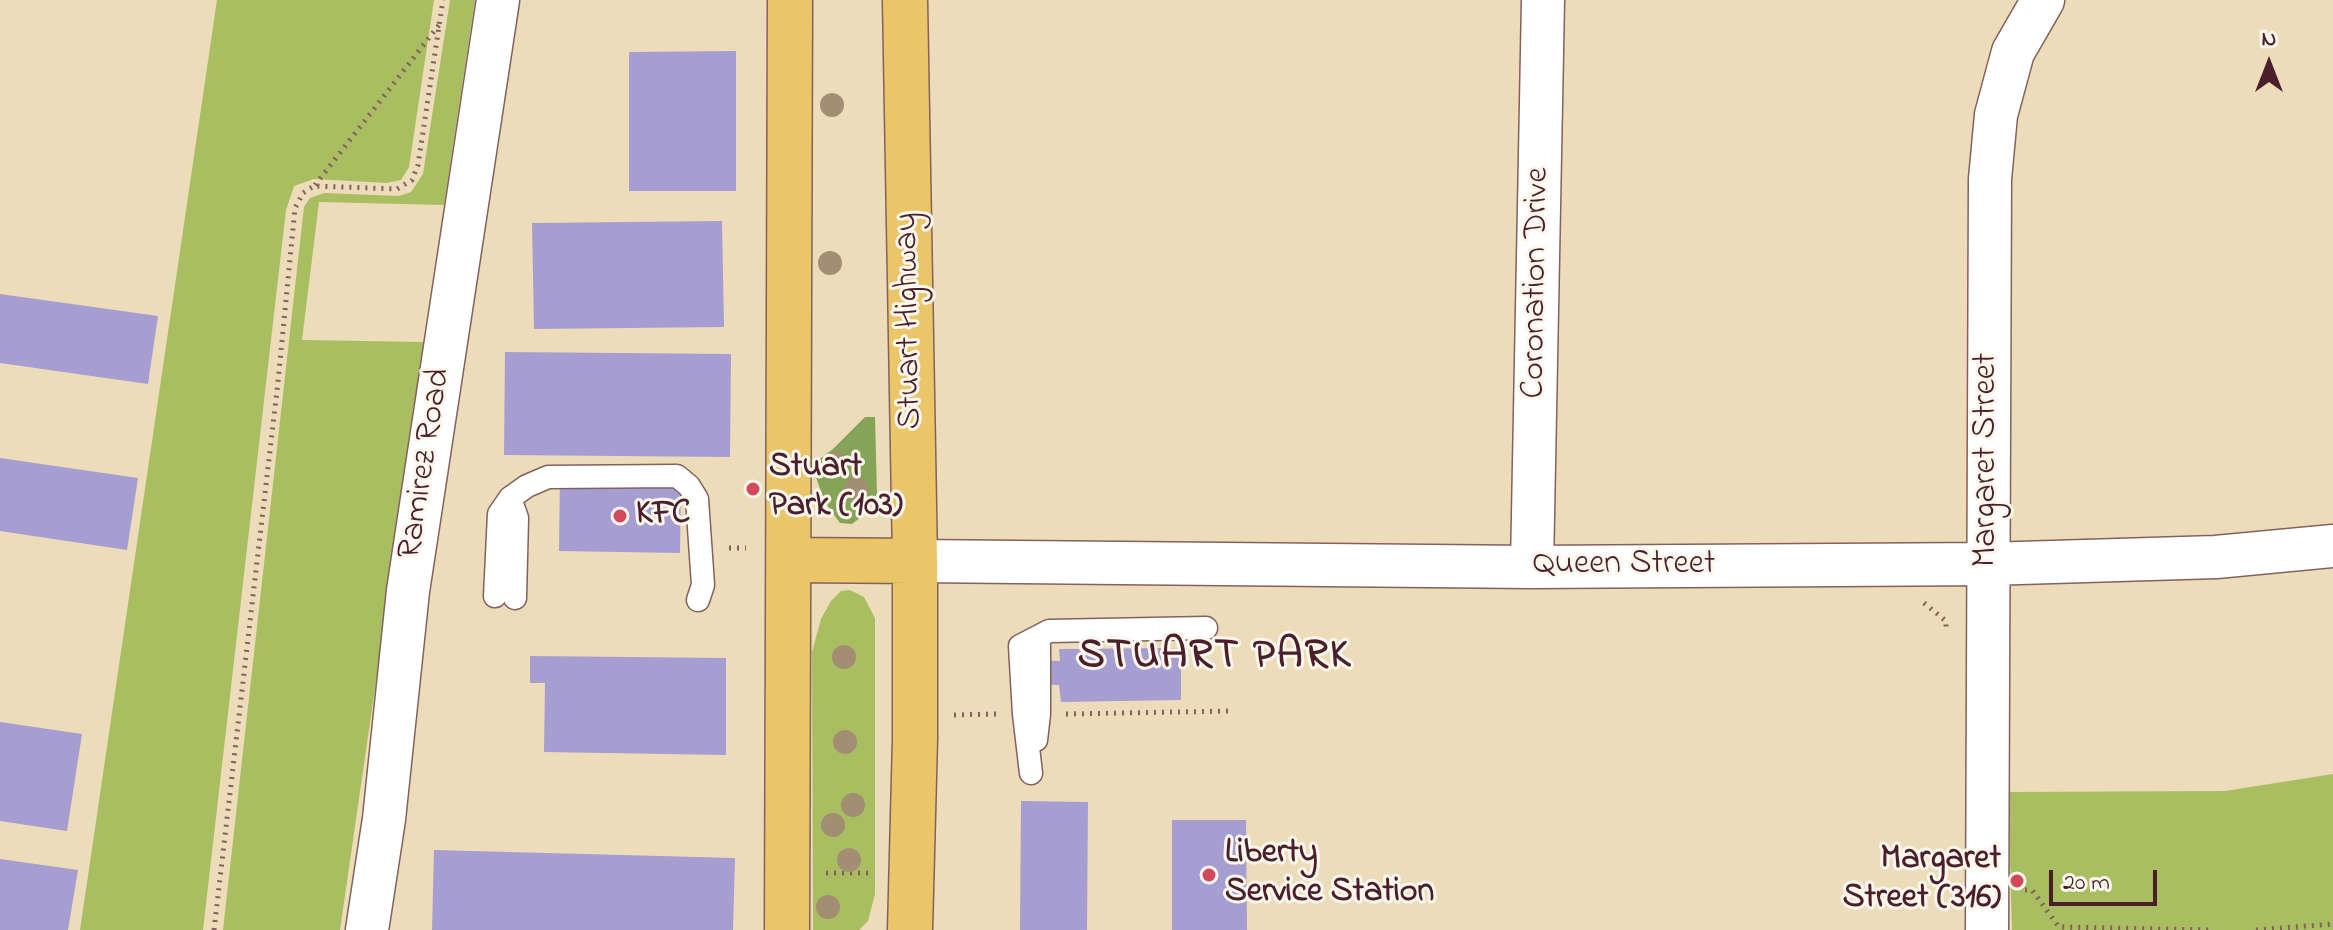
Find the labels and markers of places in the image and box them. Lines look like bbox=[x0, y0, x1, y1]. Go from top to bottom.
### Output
place label: Stuart Park (103) bbox=[769, 449, 903, 528]
marker: Stuart Park (103) bbox=[744, 480, 762, 498]
place label: KFC bbox=[636, 496, 690, 536]
marker: KFC bbox=[611, 507, 629, 525]
place label: Liberty Service Station bbox=[1225, 835, 1434, 914]
place label: Margaret Street (316) bbox=[1843, 841, 2001, 920]
marker: Liberty Service Station bbox=[1200, 866, 1218, 884]
marker: Margaret Street (316) bbox=[2008, 872, 2026, 890]

